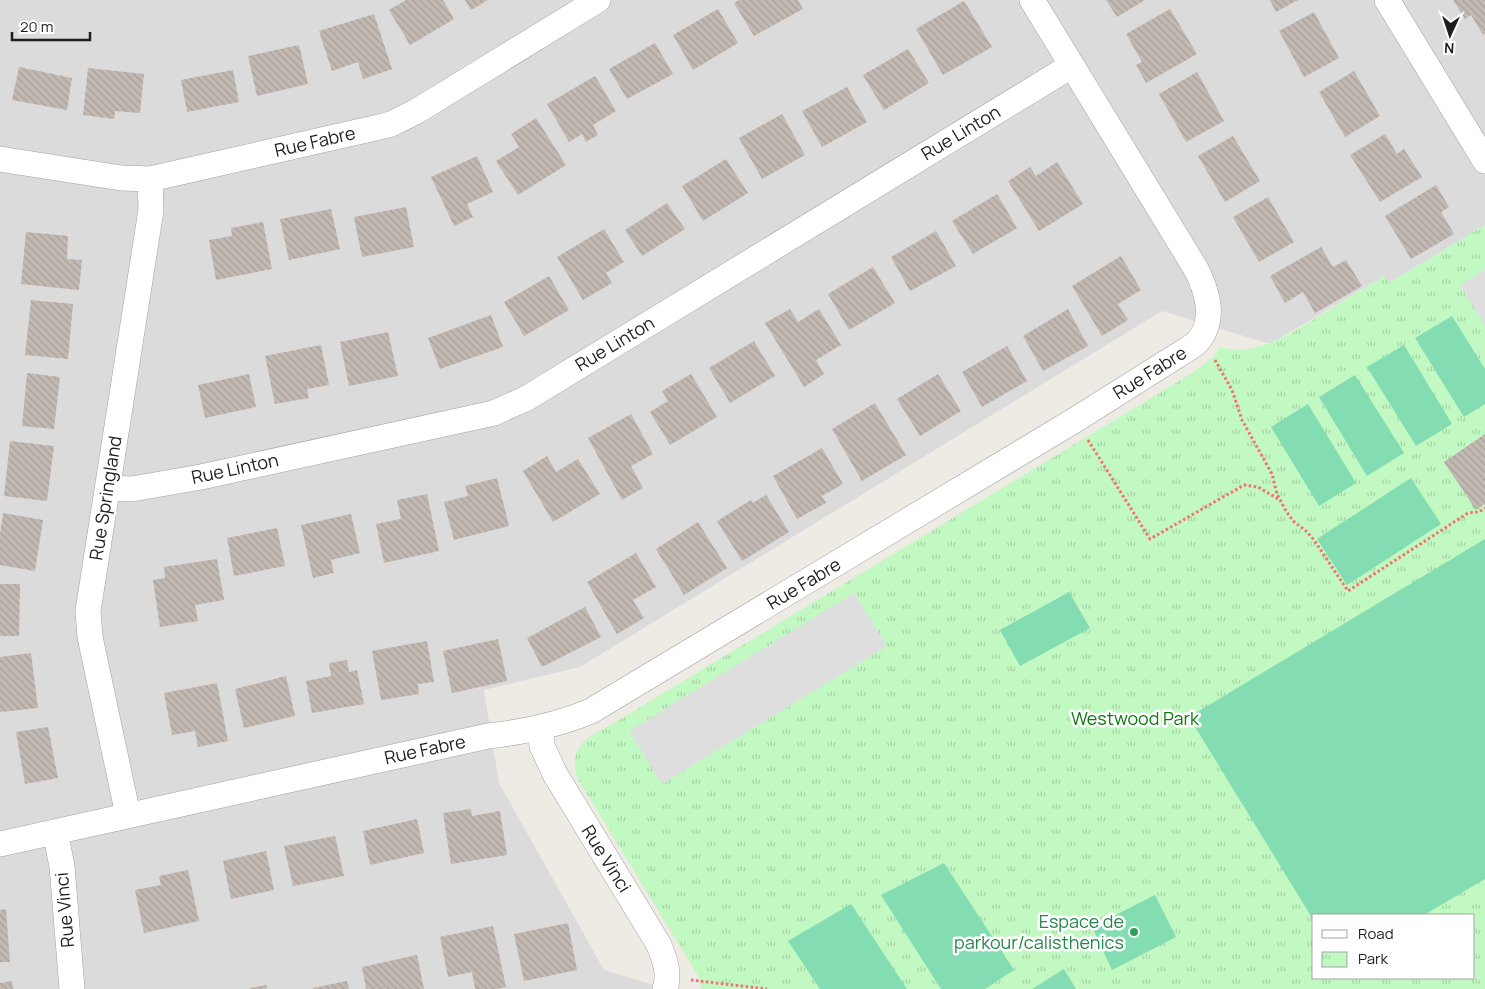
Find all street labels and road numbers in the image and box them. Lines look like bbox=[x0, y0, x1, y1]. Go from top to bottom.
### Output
street label: Rue Linton bbox=[916, 99, 1005, 165]
street label: Rue Fabre bbox=[272, 120, 358, 162]
street label: Rue Linton bbox=[570, 310, 659, 376]
street label: Rue Fabre bbox=[1108, 340, 1191, 404]
street label: Rue Springland bbox=[83, 434, 127, 562]
street label: Rue Linton bbox=[189, 447, 281, 489]
street label: Rue Fabre bbox=[762, 552, 845, 615]
street label: Rue Fabre bbox=[382, 729, 468, 769]
street label: Rue Vinci bbox=[577, 820, 637, 897]
street label: Rue Vinci bbox=[49, 871, 79, 949]

